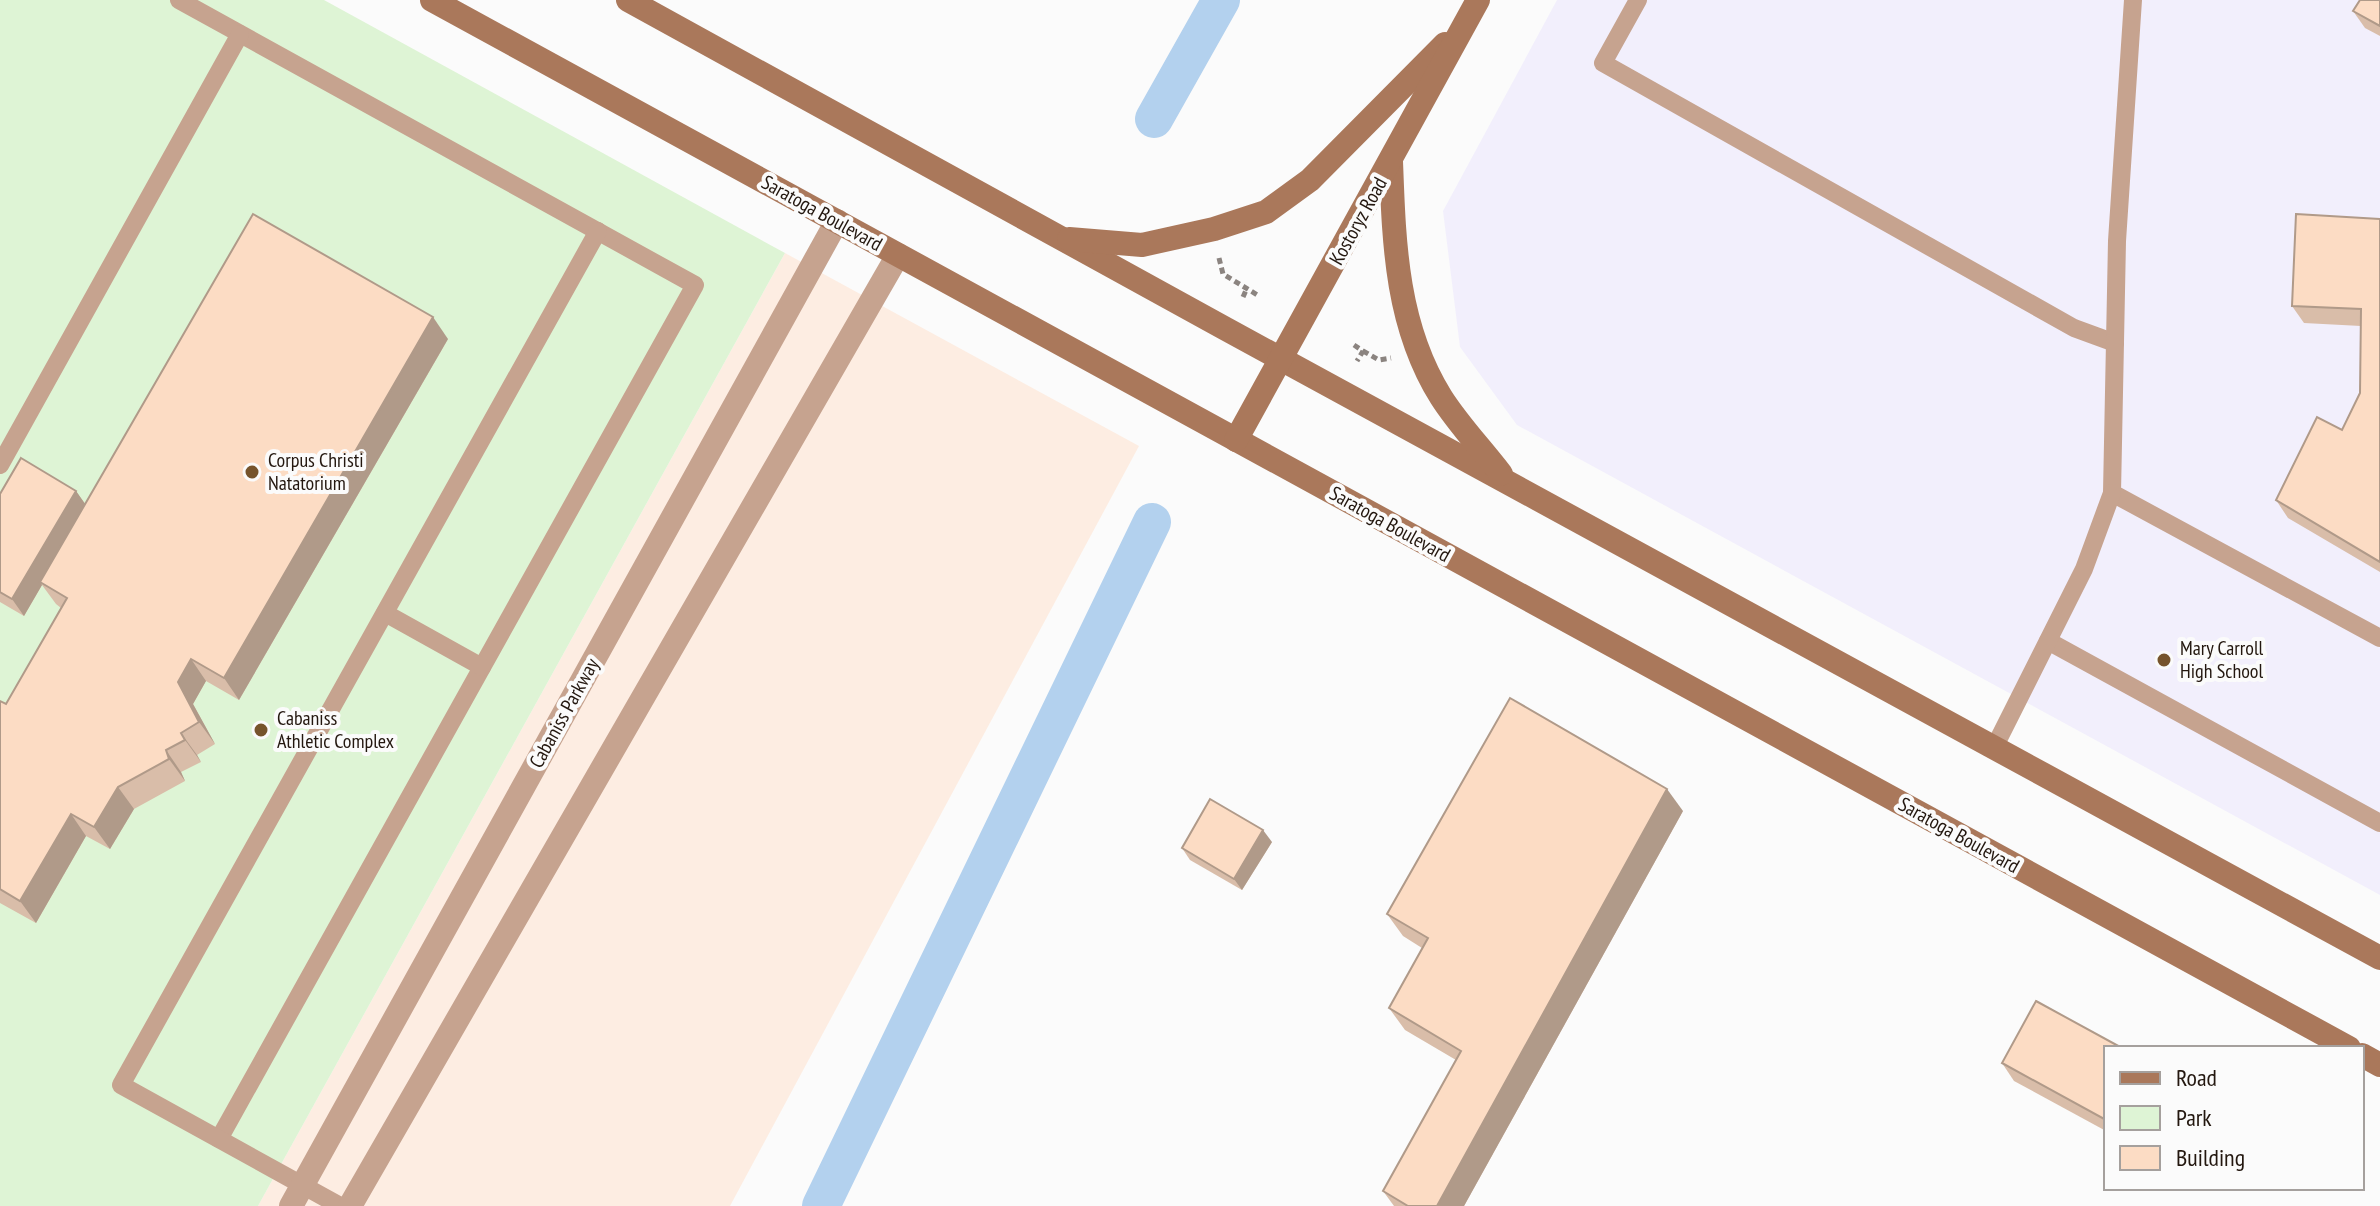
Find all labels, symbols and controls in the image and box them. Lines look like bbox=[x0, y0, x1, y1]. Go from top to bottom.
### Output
street label: Saratoga Boulevard bbox=[757, 169, 887, 257]
street label: Kostoryz Road bbox=[1323, 173, 1393, 269]
place label: Corpus Christi Natatorium bbox=[268, 447, 363, 496]
marker: Corpus Christi Natatorium bbox=[243, 463, 261, 481]
street label: Saratoga Boulevard bbox=[1325, 480, 1455, 568]
place label: Mary Carroll High School bbox=[2180, 635, 2264, 684]
marker: Mary Carroll High School bbox=[2155, 651, 2173, 669]
street label: Cabaniss Parkway bbox=[523, 653, 605, 772]
place label: Cabaniss Athletic Complex bbox=[277, 705, 394, 754]
marker: Cabaniss Athletic Complex bbox=[252, 721, 270, 739]
street label: Saratoga Boulevard bbox=[1894, 791, 2024, 879]
legend bbox=[2104, 1046, 2364, 1190]
text: Road bbox=[2176, 1062, 2217, 1093]
text: Park bbox=[2176, 1102, 2212, 1133]
text: Building bbox=[2176, 1142, 2245, 1173]

